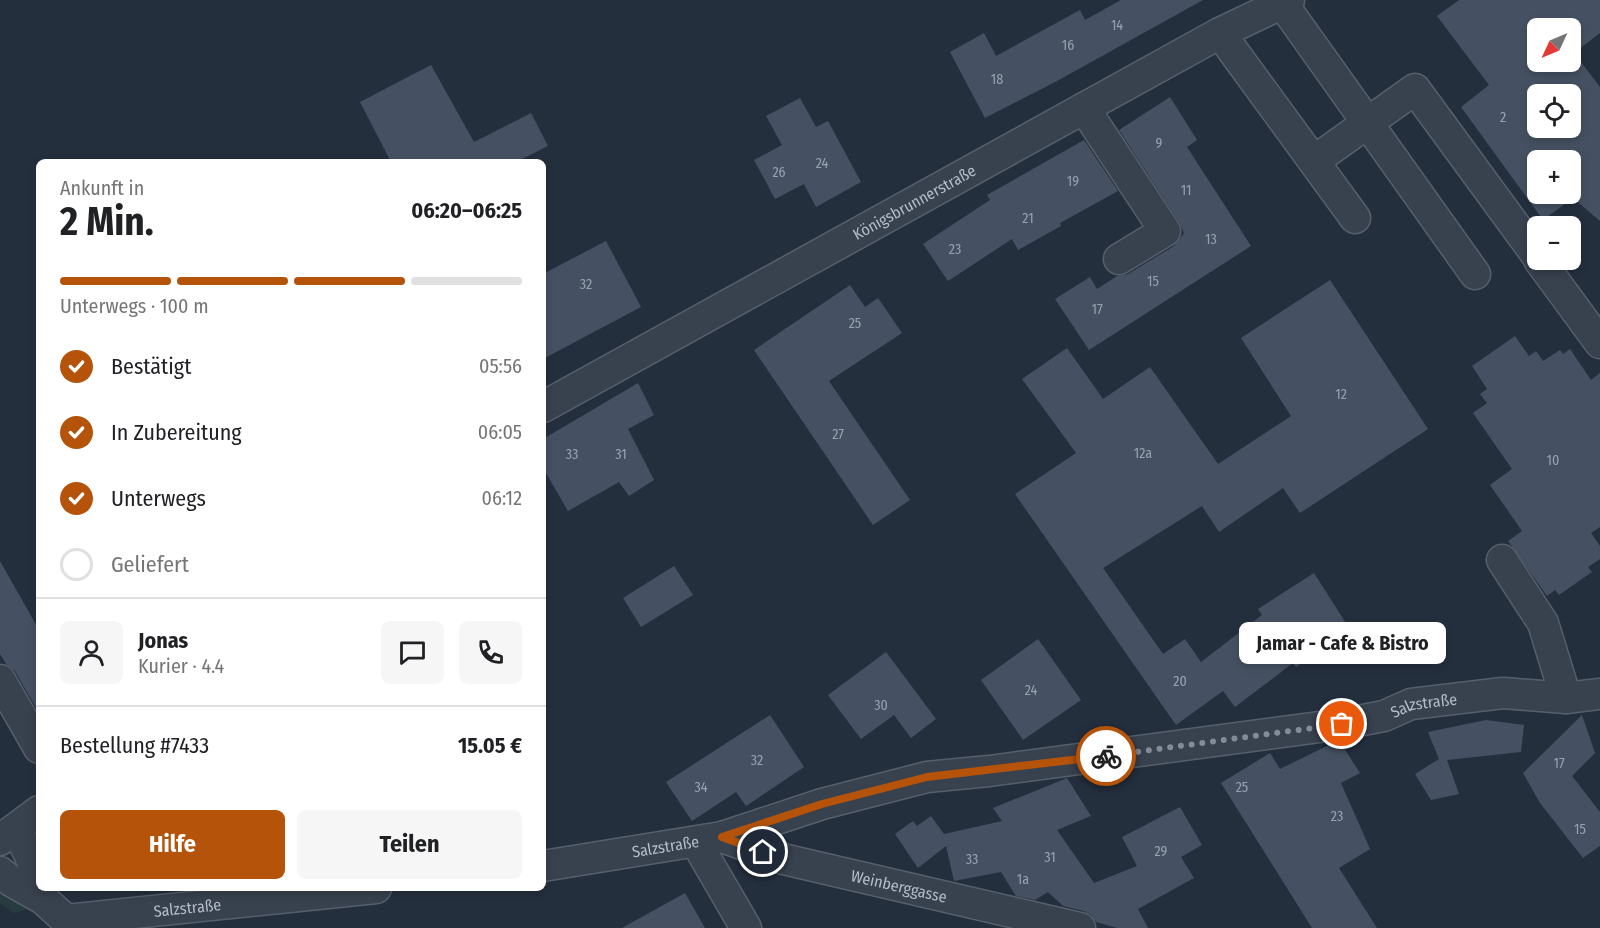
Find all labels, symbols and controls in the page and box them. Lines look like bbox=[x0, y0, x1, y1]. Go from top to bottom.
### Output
house number: 14 bbox=[1111, 17, 1123, 34]
north arrow bbox=[1527, 18, 1581, 72]
map controls bbox=[1527, 18, 1581, 270]
house number: 16 bbox=[1062, 37, 1074, 54]
house number: 18 bbox=[991, 71, 1003, 88]
button: locate bbox=[1527, 84, 1581, 138]
house number: 2 bbox=[1500, 109, 1506, 126]
house number: 9 bbox=[1156, 135, 1163, 152]
button: + bbox=[1527, 150, 1581, 204]
house number: 24 bbox=[816, 155, 829, 172]
street label: Königsbrunnerstraße bbox=[849, 160, 979, 244]
house number: 26 bbox=[772, 164, 786, 181]
house number: 19 bbox=[1067, 173, 1079, 190]
text: Ankunft in bbox=[60, 176, 144, 200]
house number: 11 bbox=[1181, 182, 1191, 199]
text: 06:20–06:25 bbox=[411, 197, 522, 224]
text: 2 Min. bbox=[60, 199, 154, 245]
house number: 21 bbox=[1022, 210, 1034, 227]
button: − bbox=[1527, 216, 1581, 270]
house number: 13 bbox=[1205, 231, 1217, 248]
house number: 23 bbox=[949, 241, 961, 258]
house number: 15 bbox=[1147, 273, 1159, 290]
house number: 32 bbox=[580, 276, 592, 293]
text: Unterwegs · 100 m bbox=[60, 294, 209, 318]
house number: 17 bbox=[1091, 301, 1103, 318]
house number: 25 bbox=[849, 315, 861, 332]
icon: check bbox=[60, 350, 93, 383]
text: Bestätigt bbox=[111, 353, 191, 380]
text: 05:56 bbox=[479, 354, 522, 378]
house number: 12 bbox=[1335, 386, 1347, 403]
icon: check bbox=[60, 416, 93, 449]
text: In Zubereitung bbox=[111, 419, 242, 446]
text: 06:05 bbox=[478, 420, 522, 444]
house number: 27 bbox=[832, 426, 844, 443]
house number: 12a bbox=[1134, 445, 1152, 462]
house number: 33 bbox=[566, 446, 578, 463]
house number: 31 bbox=[615, 446, 627, 463]
house number: 10 bbox=[1547, 452, 1559, 469]
icon: check bbox=[60, 482, 93, 515]
text: Unterwegs bbox=[111, 485, 206, 512]
text: 06:12 bbox=[482, 486, 522, 510]
text: Geliefert bbox=[111, 551, 189, 578]
button: person bbox=[60, 621, 123, 684]
button: chat bbox=[381, 621, 444, 684]
button: phone bbox=[459, 621, 522, 684]
callout: Jamar - Cafe & Bistro bbox=[1238, 622, 1446, 664]
text: Jonas bbox=[138, 627, 188, 654]
text: Jamar - Cafe & Bistro bbox=[1256, 631, 1429, 655]
text: Kurier · 4.4 bbox=[138, 654, 224, 678]
house number: 20 bbox=[1173, 673, 1187, 690]
house number: 24 bbox=[1025, 682, 1038, 699]
street label: Salzstraße bbox=[1387, 689, 1458, 721]
house number: 30 bbox=[874, 697, 888, 714]
pin bbox=[1316, 698, 1367, 749]
icon: bag bbox=[1325, 707, 1358, 740]
courier bbox=[1076, 726, 1136, 786]
text: Bestellung #7433 bbox=[60, 732, 209, 759]
text: 15.05 € bbox=[458, 732, 522, 759]
icon: bike bbox=[1090, 740, 1123, 773]
house number: 32 bbox=[751, 752, 763, 769]
house number: 17 bbox=[1553, 755, 1565, 772]
house number: 34 bbox=[694, 779, 708, 796]
house number: 25 bbox=[1236, 779, 1248, 796]
house number: 23 bbox=[1331, 808, 1343, 825]
button: Hilfe bbox=[60, 810, 285, 879]
button: Teilen bbox=[297, 810, 522, 879]
house number: 15 bbox=[1574, 821, 1586, 838]
pin bbox=[737, 826, 788, 877]
street label: Salzstraße bbox=[630, 831, 700, 861]
icon: home bbox=[746, 835, 779, 868]
house number: 29 bbox=[1155, 843, 1168, 860]
house number: 31 bbox=[1044, 849, 1056, 866]
house number: 33 bbox=[966, 851, 978, 868]
street label: Weinberggasse bbox=[849, 866, 949, 906]
house number: 1a bbox=[1017, 871, 1029, 888]
street label: Salzstraße bbox=[153, 895, 222, 920]

